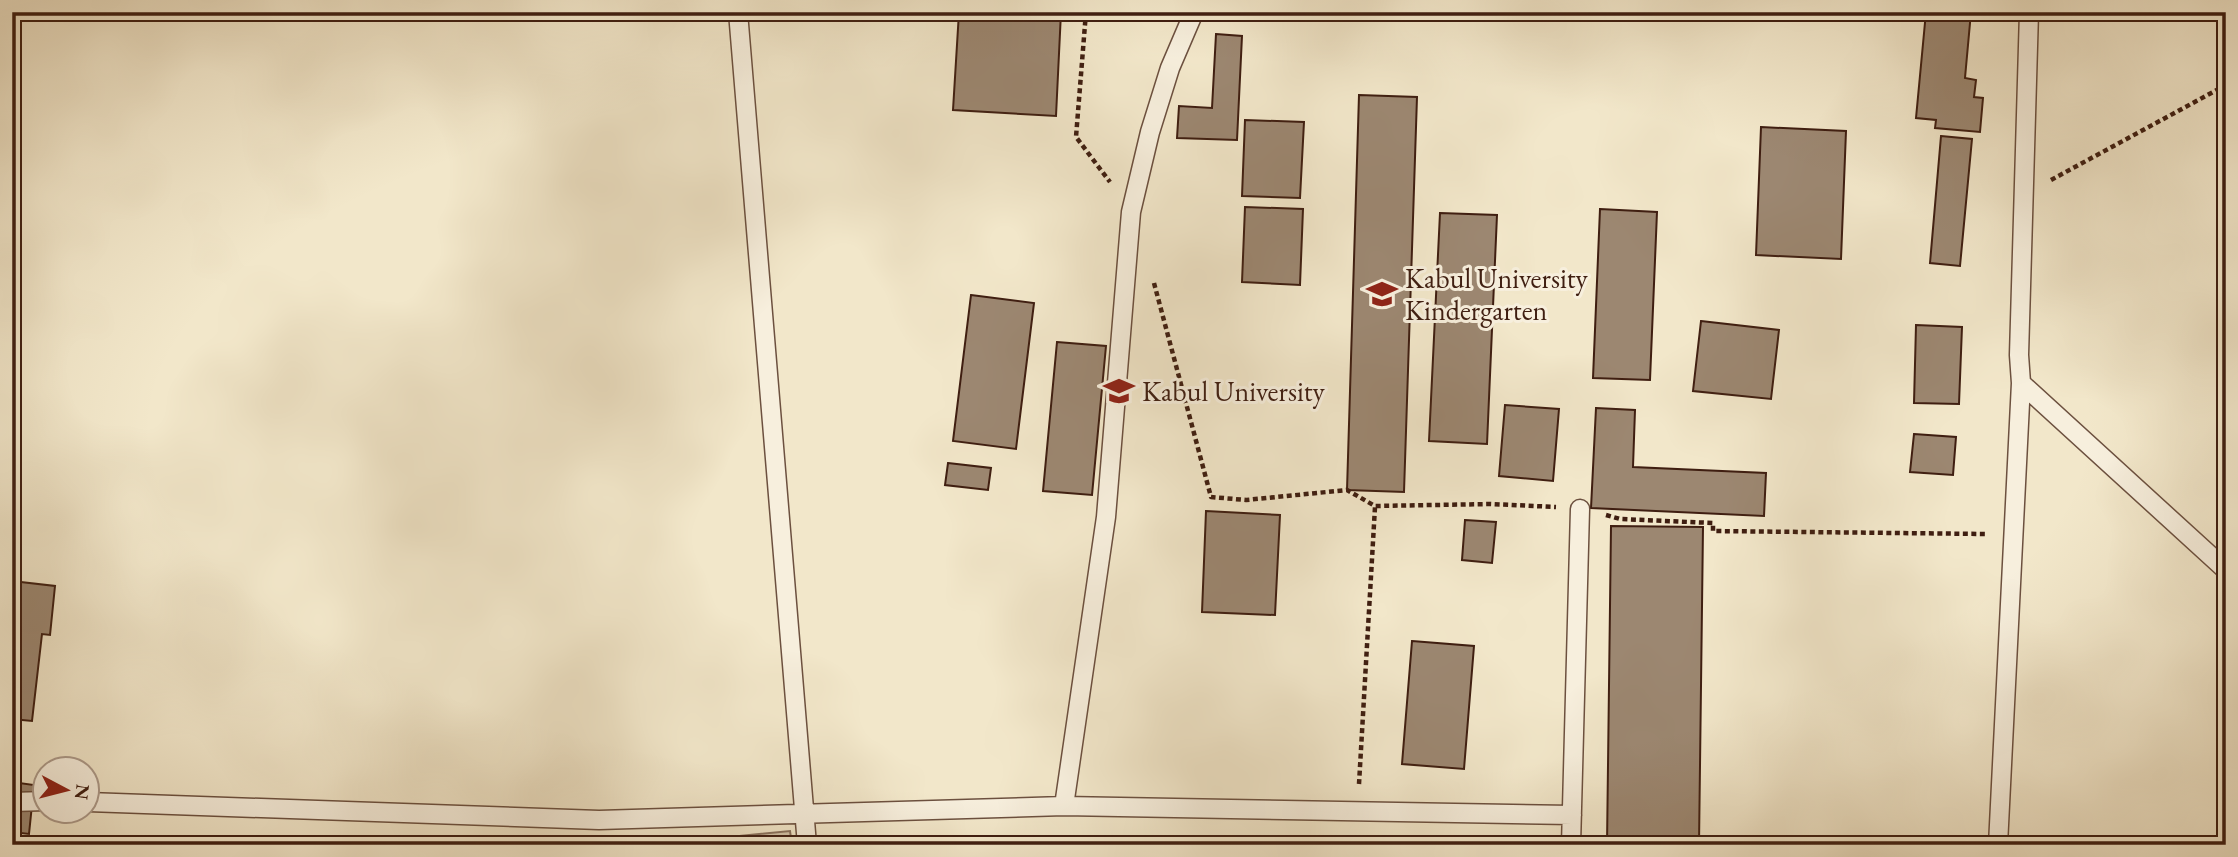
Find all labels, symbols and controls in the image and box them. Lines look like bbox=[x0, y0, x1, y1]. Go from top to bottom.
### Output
place label: Kabul University Kindergarten bbox=[1405, 260, 1589, 328]
school or university icon: Kabul University Kindergarten bbox=[1365, 277, 1399, 311]
place label: Kabul University bbox=[1142, 373, 1326, 409]
school or university icon: Kabul University bbox=[1102, 374, 1136, 408]
north arrow bbox=[32, 756, 102, 826]
text: N bbox=[69, 783, 96, 802]

